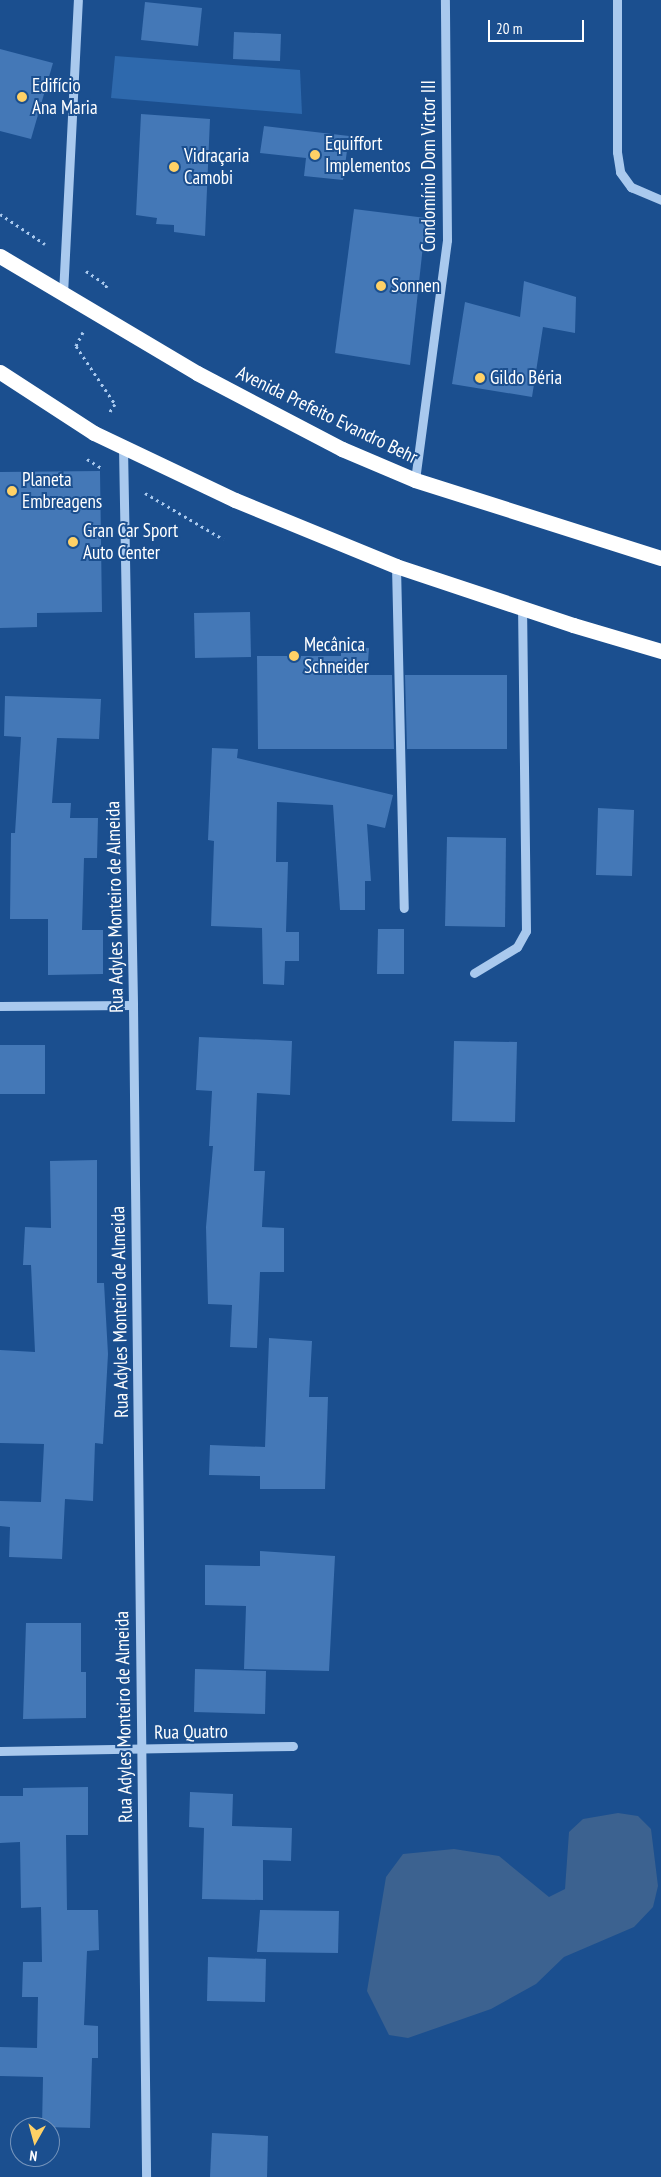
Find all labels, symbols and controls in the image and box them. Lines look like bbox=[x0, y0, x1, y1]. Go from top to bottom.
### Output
scale bar bbox=[491, 10, 587, 42]
text: 20 m bbox=[496, 19, 522, 38]
place label: Edifício Ana Maria bbox=[32, 75, 98, 119]
street label: Condomínio Dom Victor III bbox=[418, 80, 440, 252]
marker: Edifício Ana Maria bbox=[16, 91, 28, 103]
place label: Equiffort Implementos bbox=[325, 133, 411, 177]
place label: Vidraçaria Camobi bbox=[184, 145, 249, 189]
marker: Equiffort Implementos bbox=[309, 149, 321, 161]
marker: Vidraçaria Camobi bbox=[168, 161, 180, 173]
place label: Sonnen bbox=[391, 275, 440, 297]
marker: Sonnen bbox=[375, 280, 387, 292]
street label: Avenida Prefeito Evandro Behr bbox=[233, 361, 421, 469]
place label: Gildo Béria bbox=[490, 367, 562, 389]
marker: Gildo Béria bbox=[474, 372, 486, 384]
place label: Planeta Embreagens bbox=[22, 469, 102, 513]
marker: Planeta Embreagens bbox=[6, 485, 18, 497]
place label: Gran Car Sport Auto Center bbox=[83, 520, 178, 564]
marker: Gran Car Sport Auto Center bbox=[67, 536, 79, 548]
place label: Mecânica Schneider bbox=[304, 634, 369, 678]
marker: Mecânica Schneider bbox=[288, 650, 300, 662]
street label: Rua Adyles Monteiro de Almeida bbox=[102, 800, 128, 1014]
street label: Rua Adyles Monteiro de Almeida bbox=[107, 1205, 133, 1419]
street label: Rua Adyles Monteiro de Almeida bbox=[111, 1610, 137, 1824]
street label: Rua Quatro bbox=[154, 1720, 228, 1744]
north arrow bbox=[10, 2117, 60, 2167]
text: N bbox=[28, 2147, 38, 2165]

